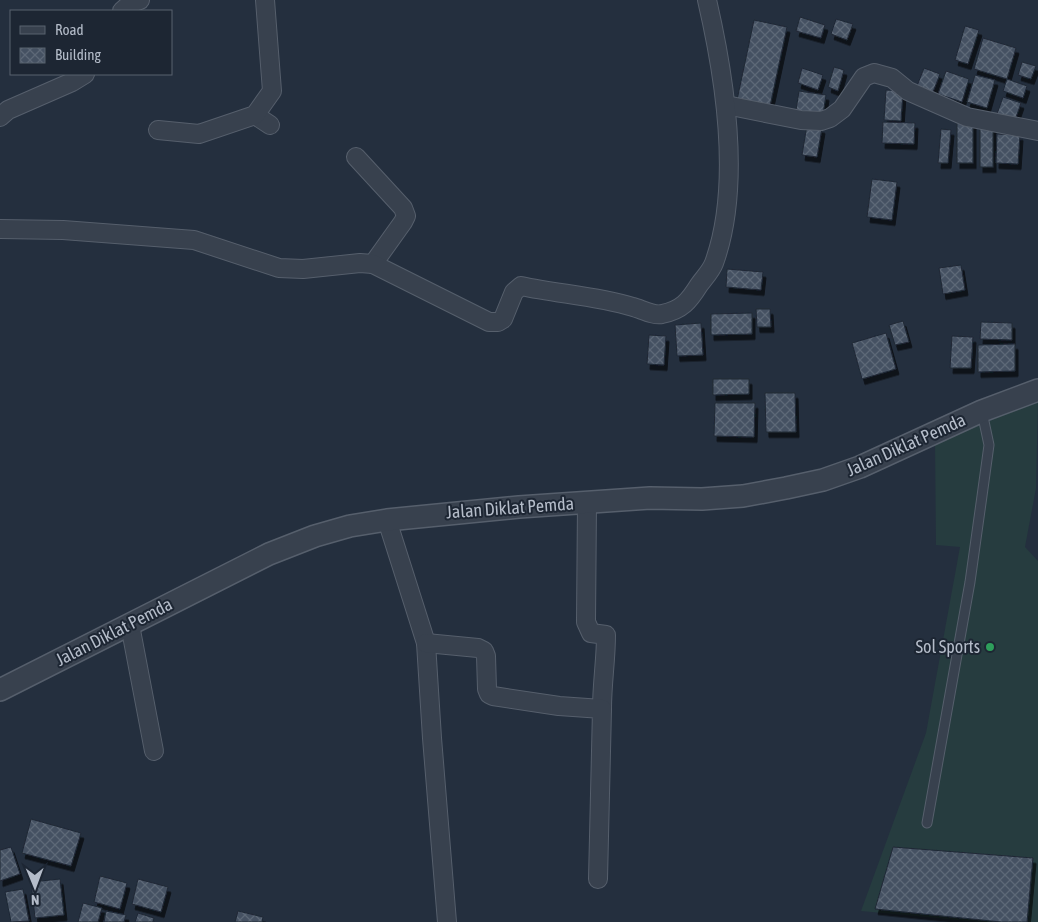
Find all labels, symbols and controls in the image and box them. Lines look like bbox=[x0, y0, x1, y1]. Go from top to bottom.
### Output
legend bbox=[10, 10, 172, 75]
text: Road bbox=[55, 21, 84, 38]
text: Building bbox=[55, 46, 101, 63]
street label: Jalan Diklat Pemda bbox=[843, 409, 969, 480]
street label: Jalan Diklat Pemda bbox=[445, 493, 575, 522]
street label: Jalan Diklat Pemda bbox=[52, 593, 176, 670]
place label: Sol Sports bbox=[916, 636, 980, 657]
marker: Sol Sports bbox=[984, 641, 996, 653]
north arrow bbox=[10, 862, 60, 912]
text: N bbox=[31, 892, 39, 908]

